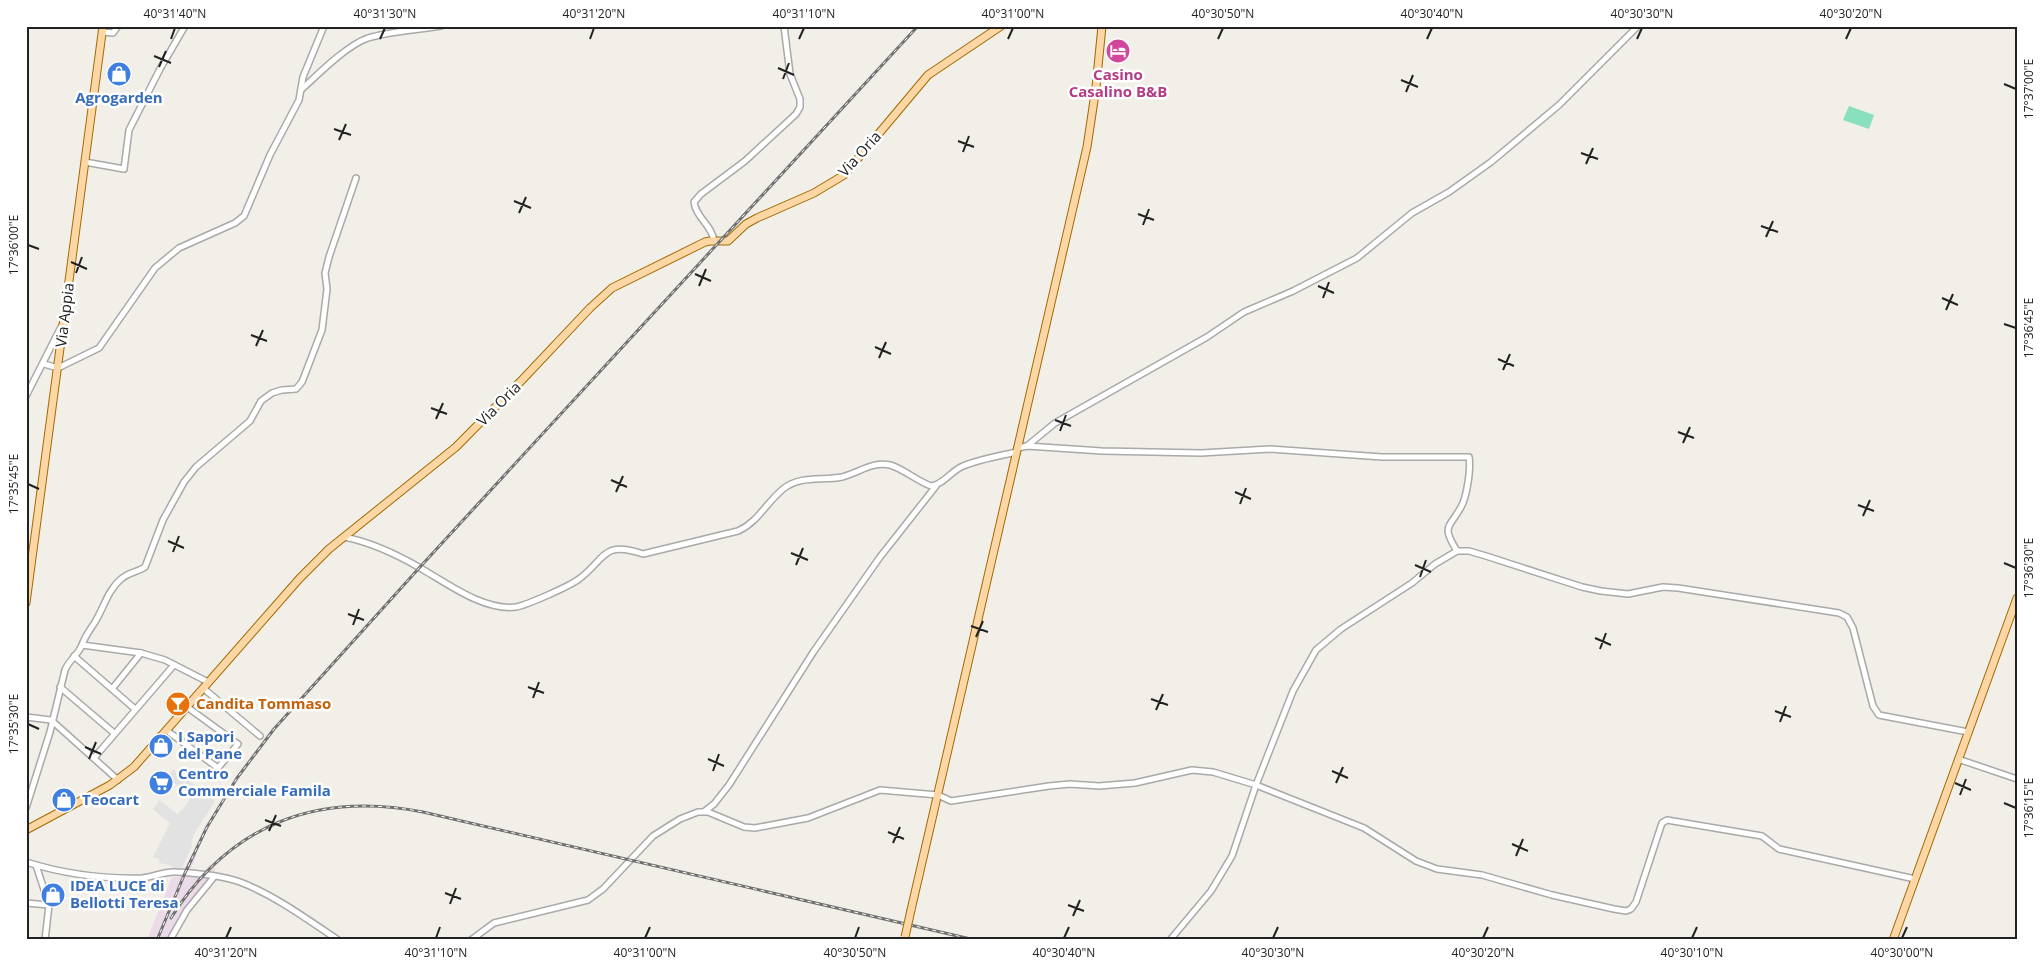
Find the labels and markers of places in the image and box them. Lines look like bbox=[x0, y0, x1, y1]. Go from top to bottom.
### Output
hotel icon: Casino Casalino B&B bbox=[1105, 38, 1131, 64]
shop icon: Agrogarden bbox=[106, 61, 132, 87]
place label: Casino Casalino B&B bbox=[1069, 64, 1167, 101]
place label: Agrogarden bbox=[75, 87, 163, 107]
bar icon: Candita Tommaso bbox=[165, 691, 191, 717]
place label: Candita Tommaso bbox=[196, 693, 331, 713]
place label: I Sapori del Pane bbox=[178, 726, 242, 763]
shop icon: I Sapori del Pane bbox=[148, 733, 174, 759]
place label: Centro Commerciale Famila bbox=[178, 763, 331, 800]
supermarket icon: Centro Commerciale Famila bbox=[148, 770, 174, 796]
shop icon: Teocart bbox=[51, 787, 77, 813]
place label: Teocart bbox=[82, 789, 139, 809]
place label: IDEA LUCE di Bellotti Teresa bbox=[70, 875, 179, 912]
shop icon: IDEA LUCE di Bellotti Teresa bbox=[40, 882, 66, 908]

